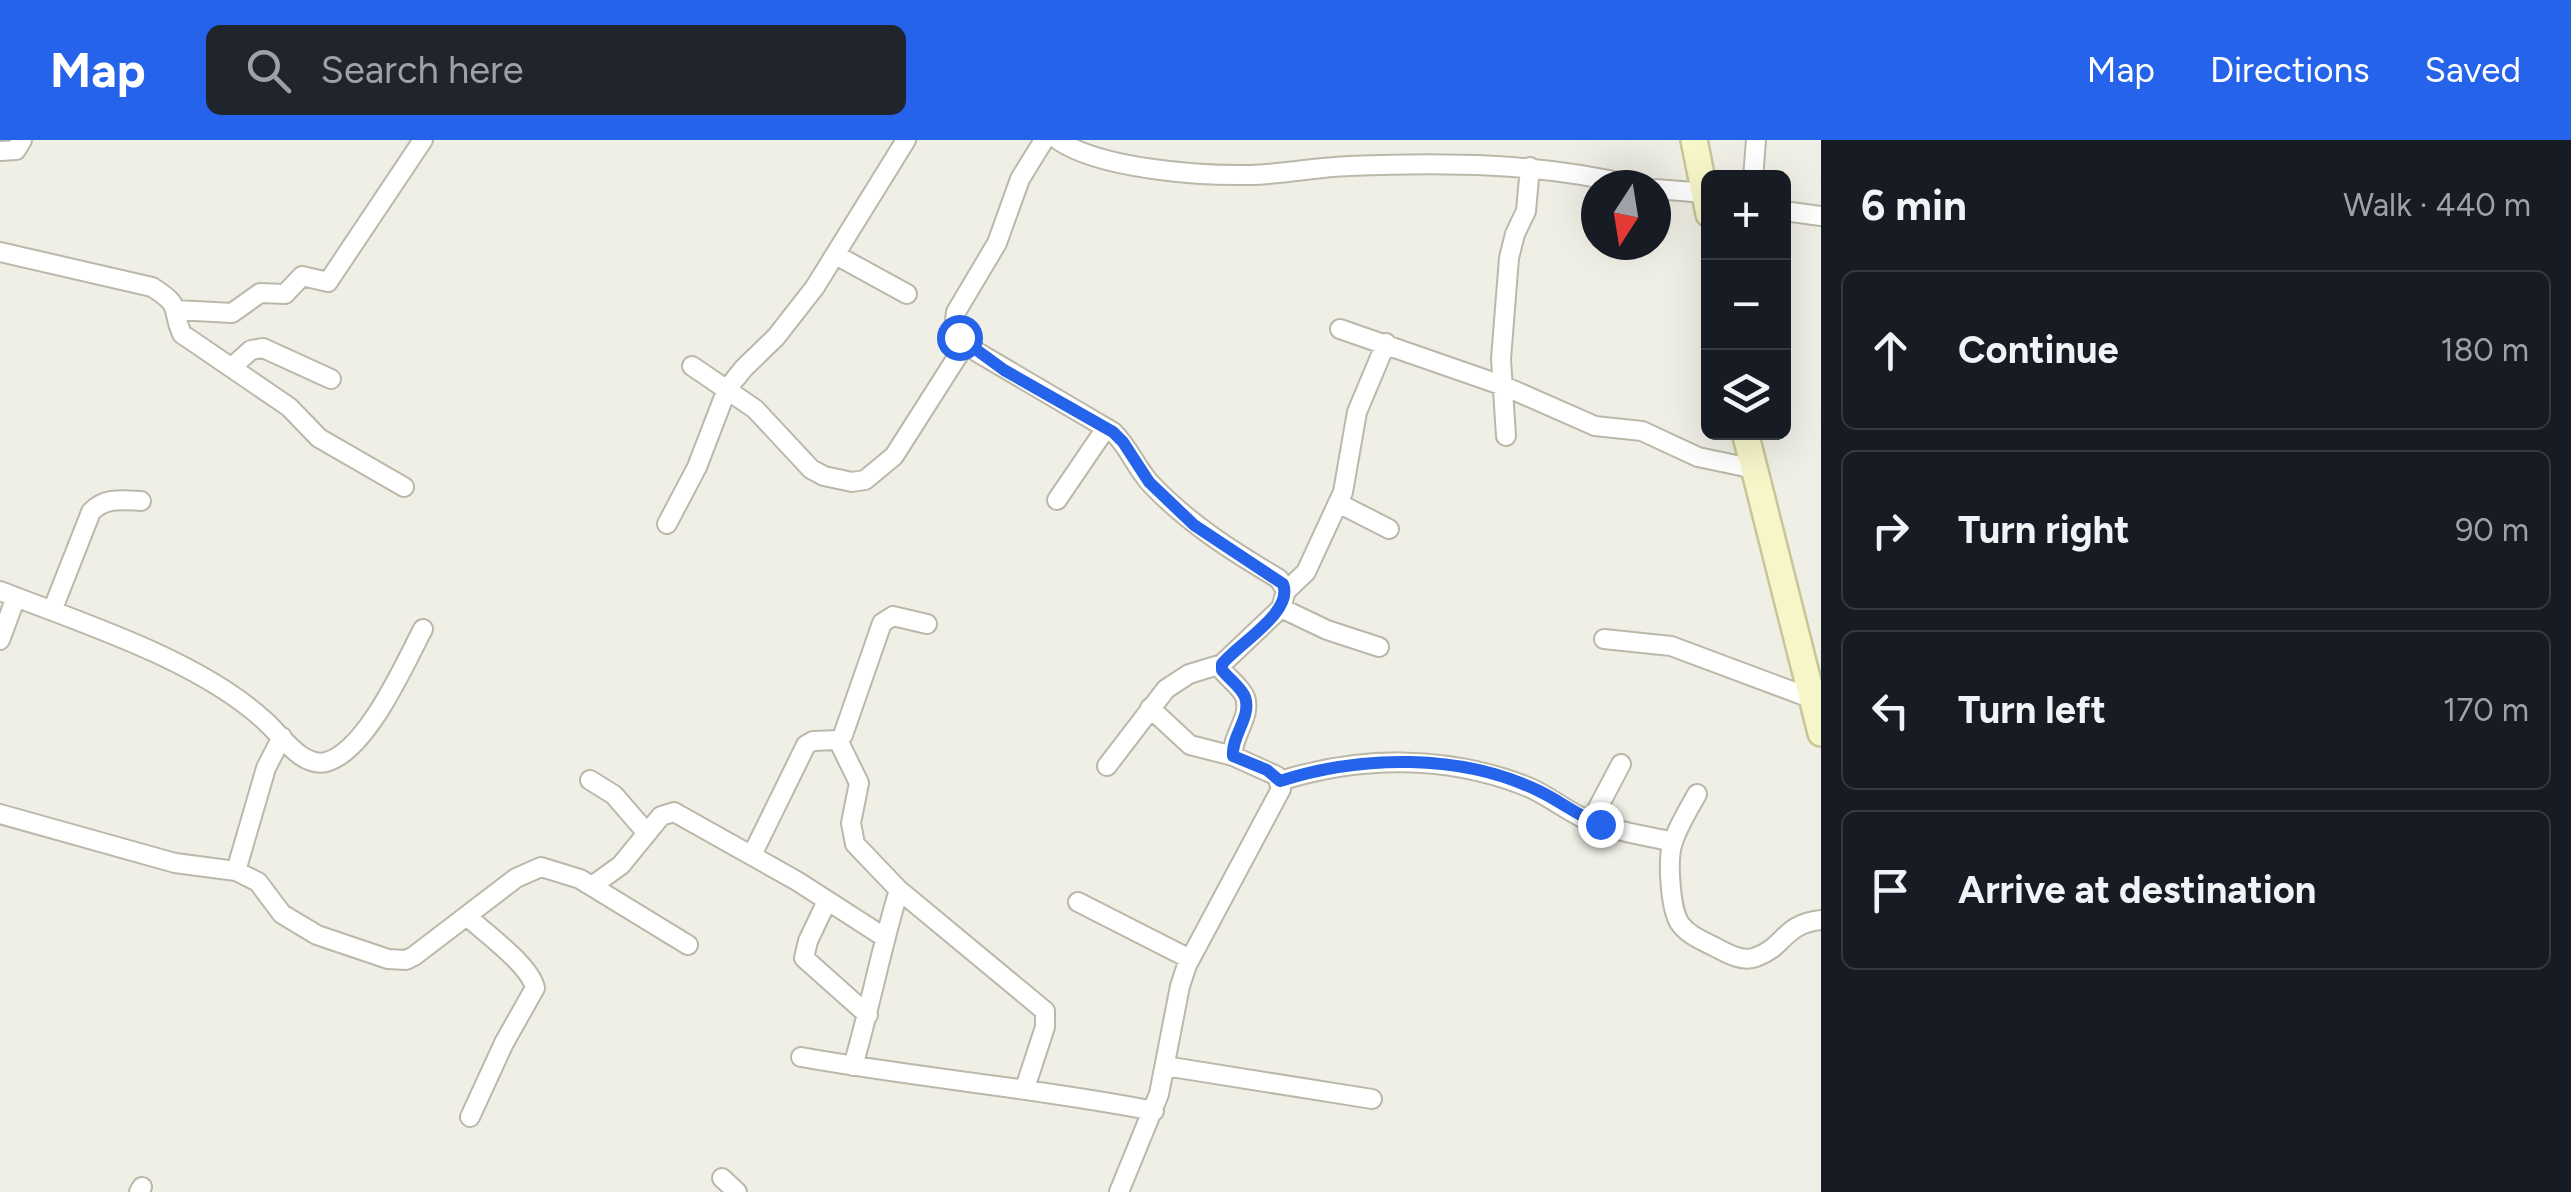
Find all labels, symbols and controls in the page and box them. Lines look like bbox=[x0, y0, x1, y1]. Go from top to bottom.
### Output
search box bbox=[206, 25, 906, 115]
text: Map bbox=[50, 41, 146, 99]
icon: search bbox=[241, 43, 296, 98]
text: Search here bbox=[321, 47, 524, 93]
text: Map bbox=[2087, 49, 2155, 91]
text: Directions bbox=[2210, 49, 2370, 91]
text: Saved bbox=[2425, 49, 2521, 91]
north arrow bbox=[1581, 170, 1671, 260]
map controls bbox=[1701, 170, 1791, 440]
button: + bbox=[1701, 170, 1791, 260]
text: 6 min bbox=[1861, 180, 1967, 231]
text: Walk · 440 m bbox=[2343, 186, 2531, 224]
button: − bbox=[1701, 260, 1791, 350]
route start bbox=[937, 315, 983, 361]
icon: ahead bbox=[1863, 323, 1918, 378]
text: Continue bbox=[1958, 327, 2119, 373]
text: 180 m bbox=[2440, 331, 2529, 369]
button: layers bbox=[1701, 350, 1791, 440]
icon: right bbox=[1863, 503, 1918, 558]
text: Turn right bbox=[1958, 507, 2130, 553]
text: 90 m bbox=[2455, 511, 2529, 549]
icon: left bbox=[1863, 683, 1918, 738]
text: Turn left bbox=[1958, 687, 2106, 733]
text: 170 m bbox=[2443, 691, 2529, 729]
route end bbox=[1578, 802, 1624, 848]
icon: arrive bbox=[1863, 863, 1918, 918]
text: Arrive at destination bbox=[1958, 867, 2316, 913]

